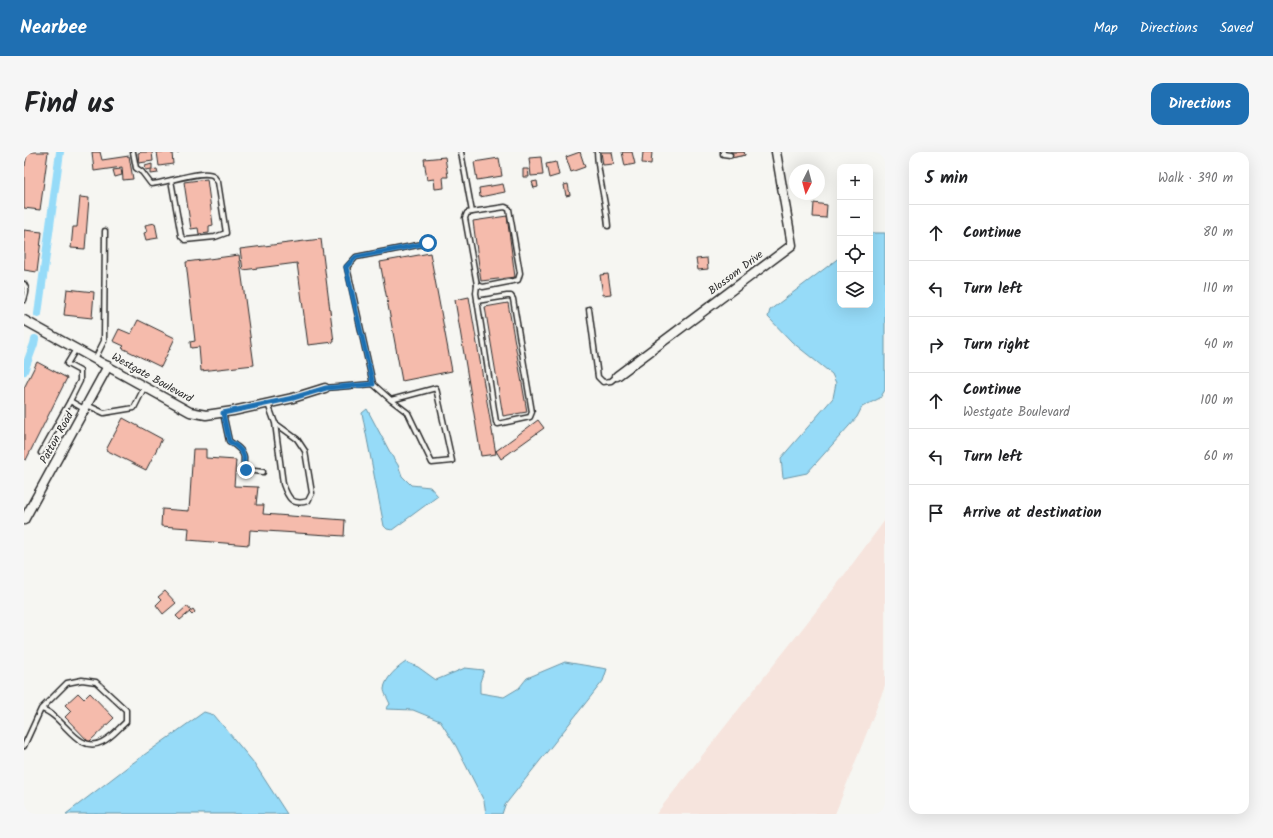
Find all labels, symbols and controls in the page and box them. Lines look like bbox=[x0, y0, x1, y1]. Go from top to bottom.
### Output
text: Nearbee bbox=[20, 13, 87, 43]
text: Map bbox=[1093, 17, 1118, 39]
text: Directions bbox=[1140, 17, 1198, 39]
text: Saved bbox=[1220, 17, 1253, 39]
text: Find us bbox=[24, 82, 115, 127]
button: Directions bbox=[1151, 83, 1249, 125]
north arrow bbox=[789, 164, 825, 200]
map controls bbox=[837, 164, 873, 308]
button: + bbox=[837, 164, 873, 200]
text: 5 min bbox=[925, 165, 968, 192]
text: Walk · 390 m bbox=[1158, 168, 1233, 189]
button: − bbox=[837, 200, 873, 236]
text: Continue bbox=[963, 221, 1021, 245]
icon: ahead bbox=[925, 222, 947, 244]
text: 80 m bbox=[1203, 222, 1233, 243]
route start bbox=[419, 234, 437, 252]
button: locate bbox=[837, 236, 873, 272]
street label: Blossom Drive bbox=[705, 246, 767, 300]
button: layers bbox=[837, 272, 873, 308]
text: Turn left bbox=[963, 277, 1023, 301]
icon: left bbox=[925, 278, 947, 300]
text: 110 m bbox=[1203, 278, 1233, 299]
text: Turn right bbox=[963, 333, 1030, 357]
icon: right bbox=[925, 334, 947, 356]
text: 40 m bbox=[1204, 334, 1233, 355]
street label: Westgate Boulevard bbox=[108, 348, 196, 408]
text: Continue bbox=[963, 378, 1021, 402]
icon: ahead bbox=[925, 390, 947, 412]
text: 100 m bbox=[1200, 390, 1233, 411]
text: Westgate Boulevard bbox=[963, 402, 1070, 423]
street label: Patton Road bbox=[35, 408, 79, 467]
text: Turn left bbox=[963, 445, 1023, 469]
icon: left bbox=[925, 446, 947, 468]
text: 60 m bbox=[1204, 446, 1233, 467]
route end bbox=[237, 461, 255, 479]
text: Arrive at destination bbox=[963, 501, 1102, 525]
icon: arrive bbox=[925, 502, 947, 524]

